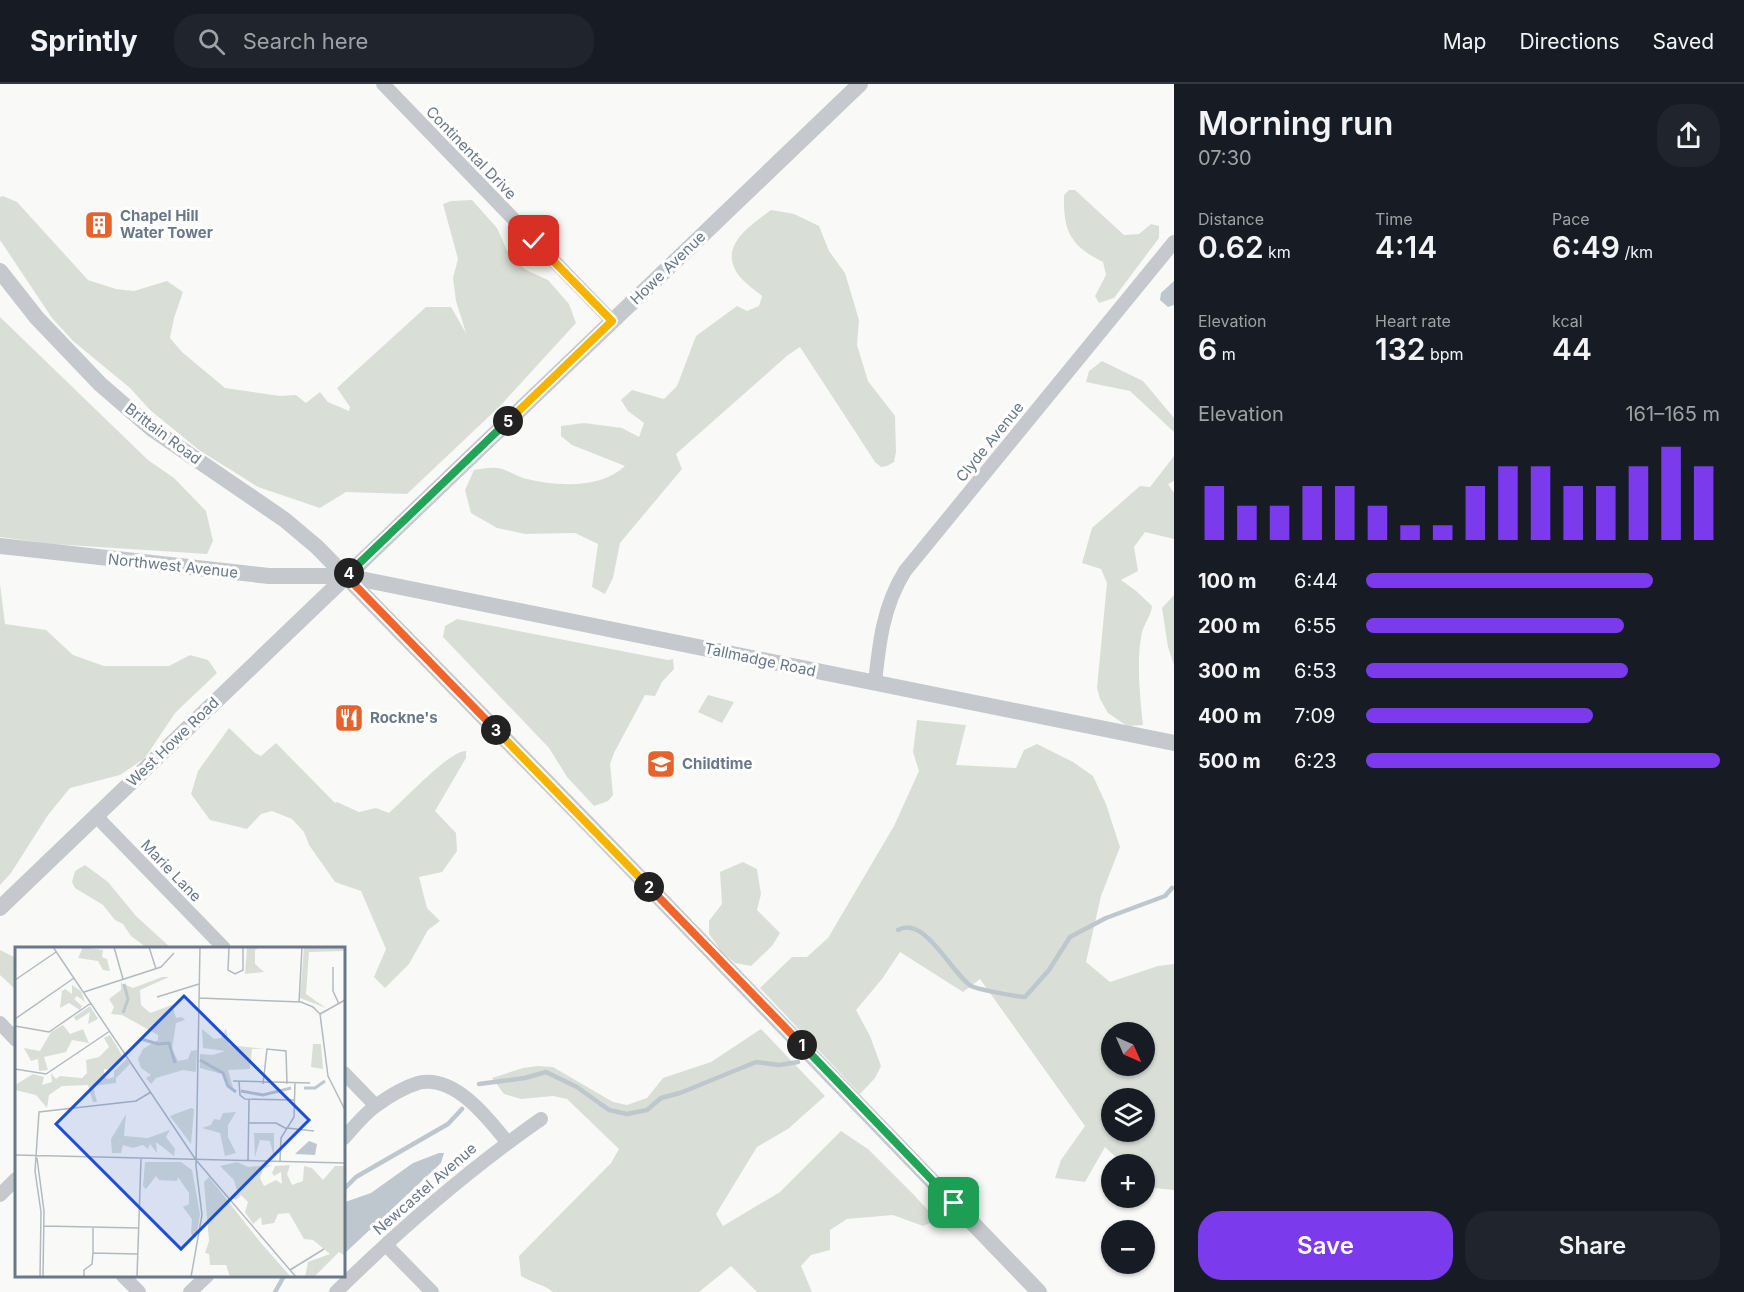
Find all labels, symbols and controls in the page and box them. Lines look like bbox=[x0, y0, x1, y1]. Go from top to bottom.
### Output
search box bbox=[174, 14, 594, 68]
text: Sprintly bbox=[30, 24, 138, 58]
icon: search bbox=[195, 25, 228, 58]
text: Search here bbox=[243, 28, 368, 54]
text: Map bbox=[1443, 29, 1486, 54]
text: Directions bbox=[1519, 29, 1620, 54]
text: Saved bbox=[1653, 29, 1714, 54]
street label: Continental Drive bbox=[422, 102, 521, 203]
text: Morning run bbox=[1198, 103, 1393, 143]
button: share bbox=[1657, 104, 1720, 167]
text: 07:30 bbox=[1198, 146, 1252, 170]
place label: Chapel Hill Water Tower bbox=[120, 206, 213, 242]
building icon: Chapel Hill Water Tower bbox=[83, 209, 115, 241]
text: Distance bbox=[1198, 209, 1264, 229]
text: Time bbox=[1375, 209, 1413, 229]
text: Pace bbox=[1552, 209, 1590, 229]
pin bbox=[508, 215, 559, 266]
icon: check bbox=[517, 224, 550, 257]
street label: Howe Avenue bbox=[626, 227, 709, 308]
text: 0.62 bbox=[1198, 229, 1264, 265]
text: 4:14 bbox=[1375, 229, 1437, 265]
text: 6:49 bbox=[1552, 229, 1620, 265]
text: km bbox=[1264, 242, 1291, 262]
text: /km bbox=[1620, 242, 1653, 262]
text: Elevation bbox=[1198, 311, 1267, 331]
text: Heart rate bbox=[1375, 311, 1451, 331]
text: kcal bbox=[1552, 311, 1583, 331]
text: 6 bbox=[1198, 331, 1217, 367]
text: 132 bbox=[1375, 331, 1425, 367]
text: 44 bbox=[1552, 331, 1592, 367]
text: m bbox=[1217, 344, 1236, 364]
text: bpm bbox=[1425, 344, 1464, 364]
street label: Clyde Avenue bbox=[952, 398, 1028, 486]
street label: Brittain Road bbox=[122, 399, 205, 468]
text: Elevation bbox=[1198, 402, 1284, 426]
text: 161–165 m bbox=[1625, 402, 1720, 426]
pin: 5 bbox=[493, 406, 523, 436]
text: 5 bbox=[503, 411, 513, 431]
street label: Northwest Avenue bbox=[107, 549, 239, 582]
pin: 4 bbox=[334, 558, 364, 588]
text: 4 bbox=[344, 563, 354, 583]
text: 100 m bbox=[1198, 569, 1257, 593]
text: 6:44 bbox=[1294, 569, 1338, 593]
text: 200 m bbox=[1198, 614, 1261, 638]
text: 6:55 bbox=[1294, 614, 1336, 638]
street label: Tallmadge Road bbox=[703, 638, 818, 681]
text: 300 m bbox=[1198, 659, 1261, 683]
text: 6:53 bbox=[1294, 659, 1337, 683]
street label: West Howe Road bbox=[123, 693, 223, 790]
restaurant icon: Rockne's bbox=[333, 702, 365, 734]
text: 400 m bbox=[1198, 704, 1262, 728]
text: 7:09 bbox=[1294, 704, 1335, 728]
place label: Rockne's bbox=[370, 708, 438, 727]
pin: 3 bbox=[481, 715, 511, 745]
text: 3 bbox=[491, 720, 501, 740]
school or university icon: Childtime bbox=[645, 748, 677, 780]
text: 500 m bbox=[1198, 749, 1261, 773]
text: 6:23 bbox=[1294, 749, 1337, 773]
place label: Childtime bbox=[682, 754, 752, 773]
street label: Marie Lane bbox=[137, 836, 206, 906]
pin: 2 bbox=[634, 872, 664, 902]
text: 2 bbox=[644, 877, 654, 897]
inset map bbox=[15, 947, 345, 1277]
north arrow bbox=[1101, 1022, 1155, 1076]
map controls bbox=[1101, 1022, 1155, 1274]
pin: 1 bbox=[787, 1030, 817, 1060]
text: 1 bbox=[799, 1035, 805, 1055]
button: layers bbox=[1101, 1088, 1155, 1142]
street label: Newcastel Avenue bbox=[369, 1139, 480, 1239]
button: + bbox=[1101, 1154, 1155, 1208]
pin bbox=[928, 1177, 979, 1228]
icon: arrive bbox=[937, 1186, 970, 1219]
button: Save bbox=[1198, 1211, 1453, 1280]
button: Share bbox=[1465, 1211, 1720, 1280]
button: − bbox=[1101, 1220, 1155, 1274]

